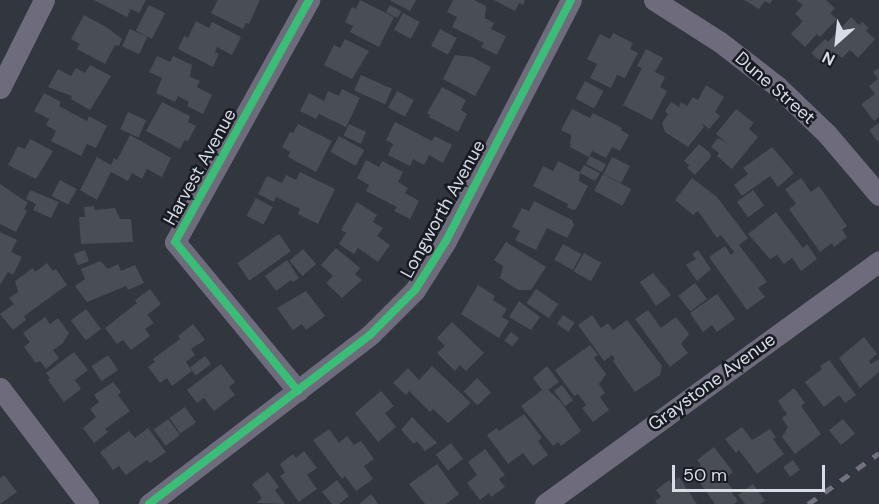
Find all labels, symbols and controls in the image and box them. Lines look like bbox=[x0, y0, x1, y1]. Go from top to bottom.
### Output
north arrow bbox=[807, 12, 867, 72]
text: N bbox=[819, 46, 839, 70]
street label: Dune Street bbox=[731, 47, 819, 129]
street label: Harvest Avenue bbox=[159, 105, 241, 229]
street label: Longworth Avenue bbox=[396, 136, 490, 282]
street label: Graystone Avenue bbox=[644, 329, 780, 435]
scale bar bbox=[675, 453, 828, 491]
text: 50 m bbox=[683, 463, 727, 487]

